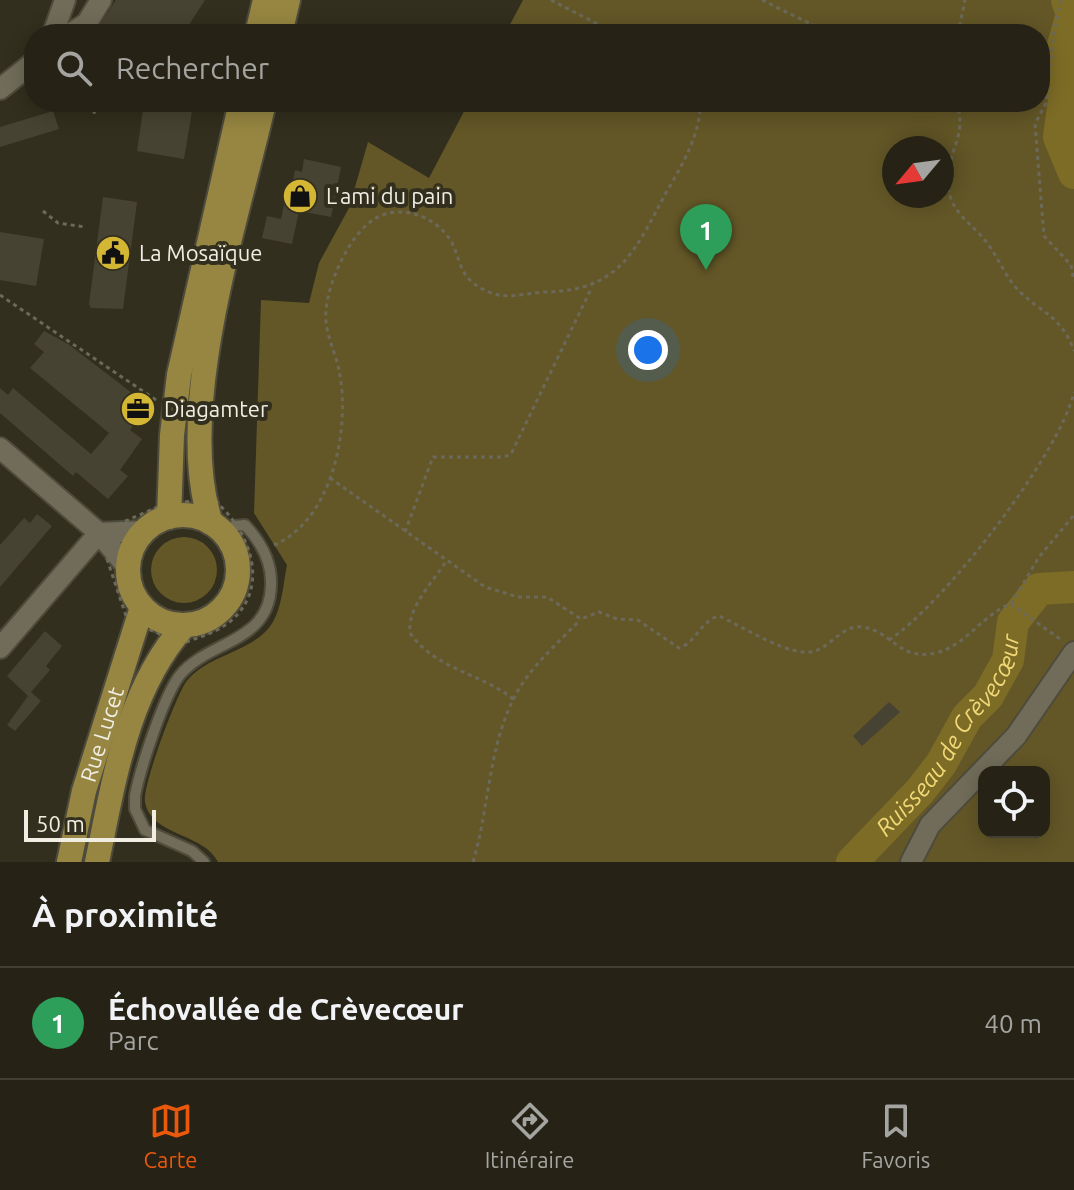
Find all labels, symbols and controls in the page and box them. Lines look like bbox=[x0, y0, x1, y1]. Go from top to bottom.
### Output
search box bbox=[24, 24, 1050, 112]
icon: search bbox=[52, 46, 96, 90]
text: Rechercher bbox=[116, 51, 269, 85]
north arrow bbox=[882, 136, 954, 208]
shop icon: L'ami du pain bbox=[281, 177, 319, 215]
place label: L'ami du pain bbox=[326, 183, 453, 208]
pin: 1 bbox=[680, 204, 732, 270]
public building icon: La Mosaïque bbox=[94, 234, 132, 272]
place label: La Mosaïque bbox=[139, 240, 262, 265]
your location bbox=[628, 330, 668, 370]
office icon: Diagamter bbox=[119, 390, 157, 428]
place label: Diagamter bbox=[164, 396, 269, 421]
water label: Ruisseau de Crèvecœur bbox=[870, 632, 1024, 841]
street label: Rue Lucet bbox=[75, 683, 128, 785]
map controls bbox=[978, 766, 1050, 838]
button: locate bbox=[978, 766, 1050, 838]
scale bar bbox=[24, 806, 156, 842]
text: 50 m bbox=[36, 811, 85, 836]
text: À proximité bbox=[32, 895, 218, 933]
text: Échovallée de Crèvecœur bbox=[108, 992, 464, 1026]
text: 1 bbox=[51, 1009, 65, 1038]
text: 40 m bbox=[984, 1009, 1042, 1038]
text: Parc bbox=[108, 1026, 159, 1055]
tab: Carte bbox=[144, 1099, 197, 1172]
tab: Itinéraire bbox=[485, 1099, 574, 1172]
tab: Favoris bbox=[862, 1099, 930, 1172]

